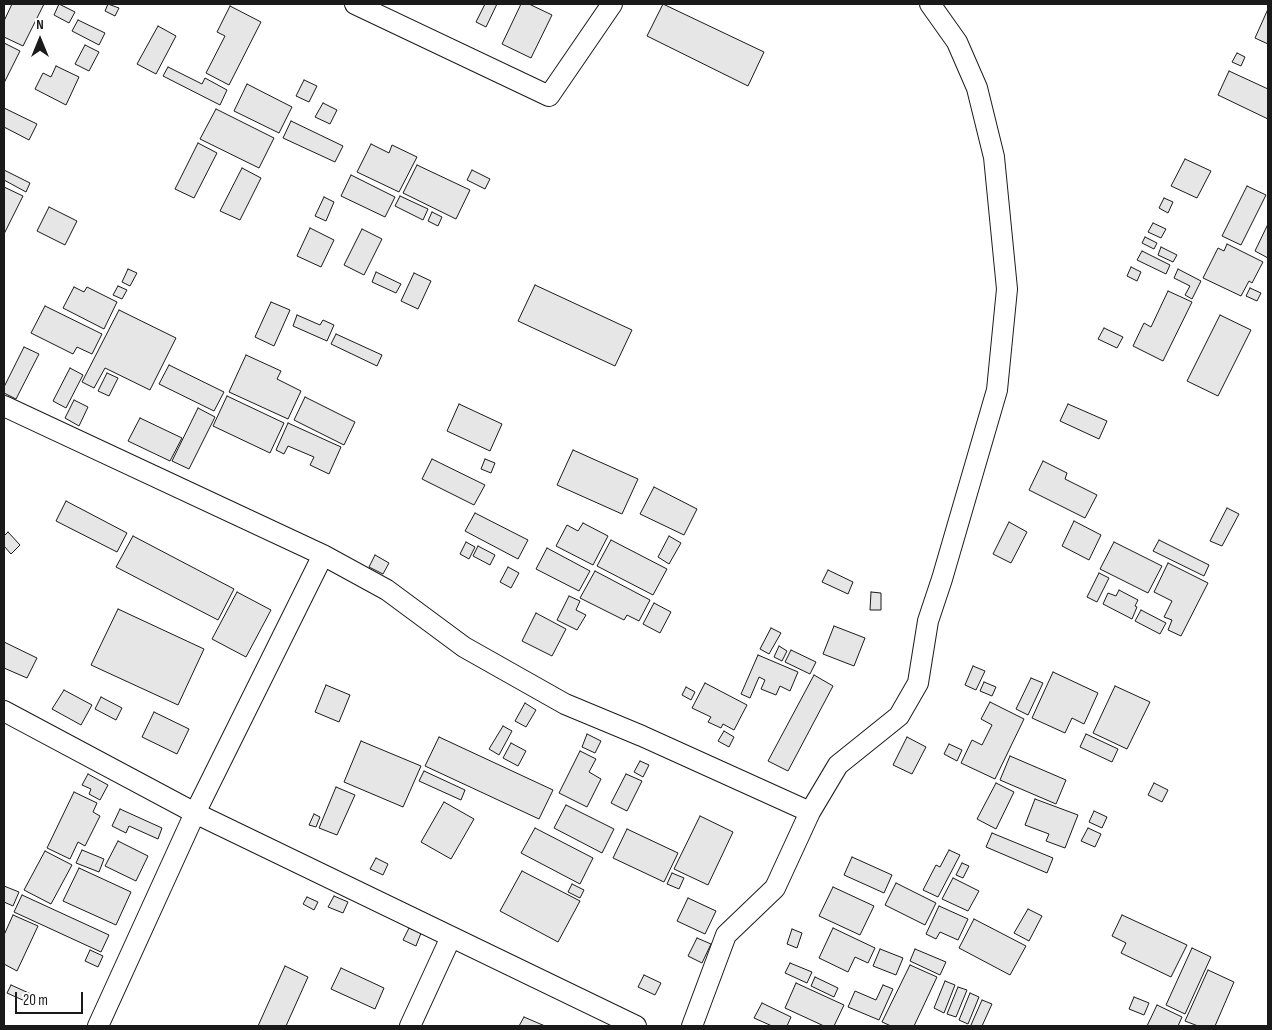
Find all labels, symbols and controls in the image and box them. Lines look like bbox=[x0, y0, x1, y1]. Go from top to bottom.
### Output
north arrow bbox=[15, 15, 65, 65]
text: N bbox=[36, 16, 44, 33]
scale bar bbox=[18, 982, 85, 1014]
text: 20 m bbox=[23, 991, 48, 1010]

